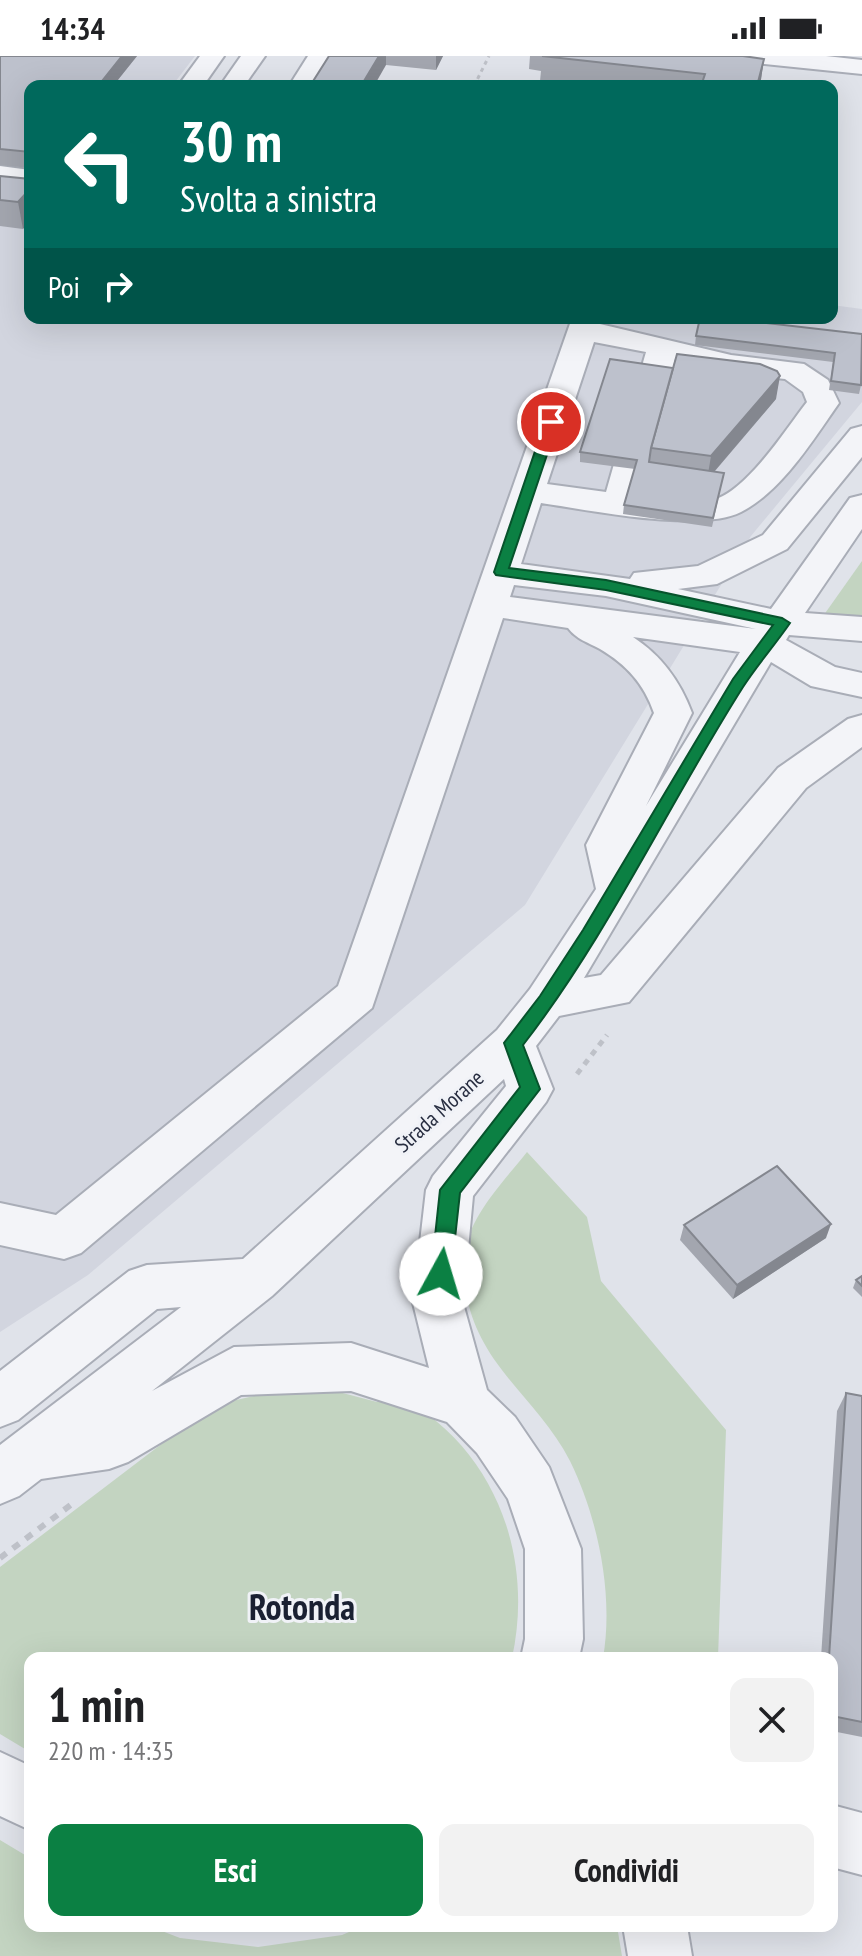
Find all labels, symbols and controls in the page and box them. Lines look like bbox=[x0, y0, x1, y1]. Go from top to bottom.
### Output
text: 14:34 bbox=[40, 9, 105, 48]
text: 30 m bbox=[180, 105, 282, 177]
icon: left bbox=[48, 112, 152, 216]
text: Svolta a sinistra bbox=[180, 175, 377, 222]
icon: right bbox=[96, 264, 140, 308]
text: Poi bbox=[48, 267, 80, 306]
pin bbox=[517, 388, 585, 456]
icon: arrive bbox=[529, 400, 573, 444]
street label: Strada Morane bbox=[389, 1064, 489, 1158]
position arrow bbox=[399, 1232, 483, 1316]
district label: Rotonda bbox=[249, 1583, 355, 1630]
text: 1 min bbox=[48, 1673, 145, 1735]
button: close bbox=[730, 1678, 814, 1762]
text: 220 m · 14:35 bbox=[48, 1734, 174, 1767]
button: Esci bbox=[48, 1824, 423, 1916]
button: Condividi bbox=[439, 1824, 814, 1916]

